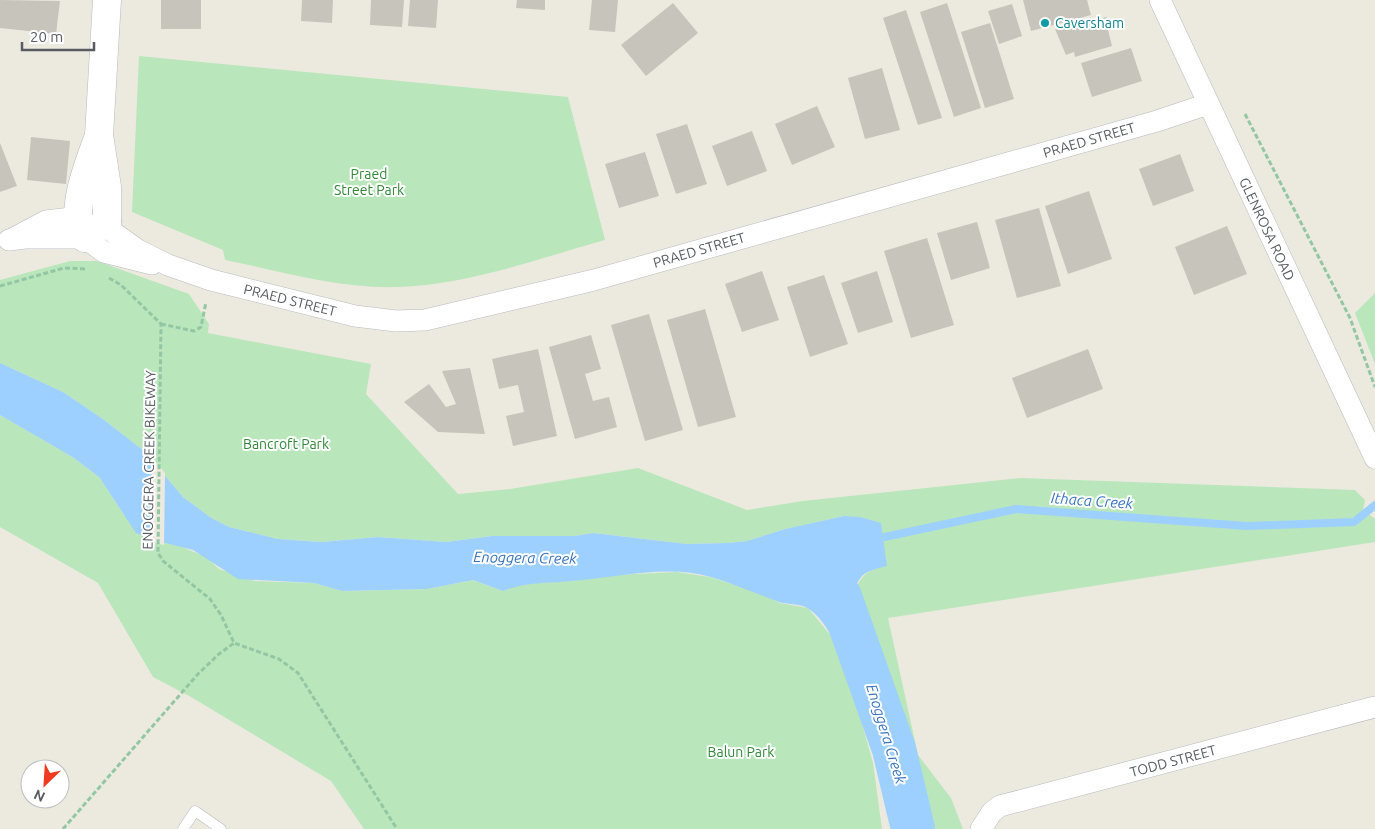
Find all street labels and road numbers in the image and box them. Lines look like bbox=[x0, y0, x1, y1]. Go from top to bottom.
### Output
street label: PRAED STREET bbox=[1041, 119, 1137, 161]
street label: GLENROSA ROAD bbox=[1236, 175, 1298, 283]
street label: PRAED STREET bbox=[651, 229, 747, 271]
street label: PRAED STREET bbox=[242, 281, 338, 319]
street label: ENOGGERA CREEK BIKEWAY bbox=[139, 370, 159, 550]
street label: TODD STREET bbox=[1128, 742, 1218, 780]

